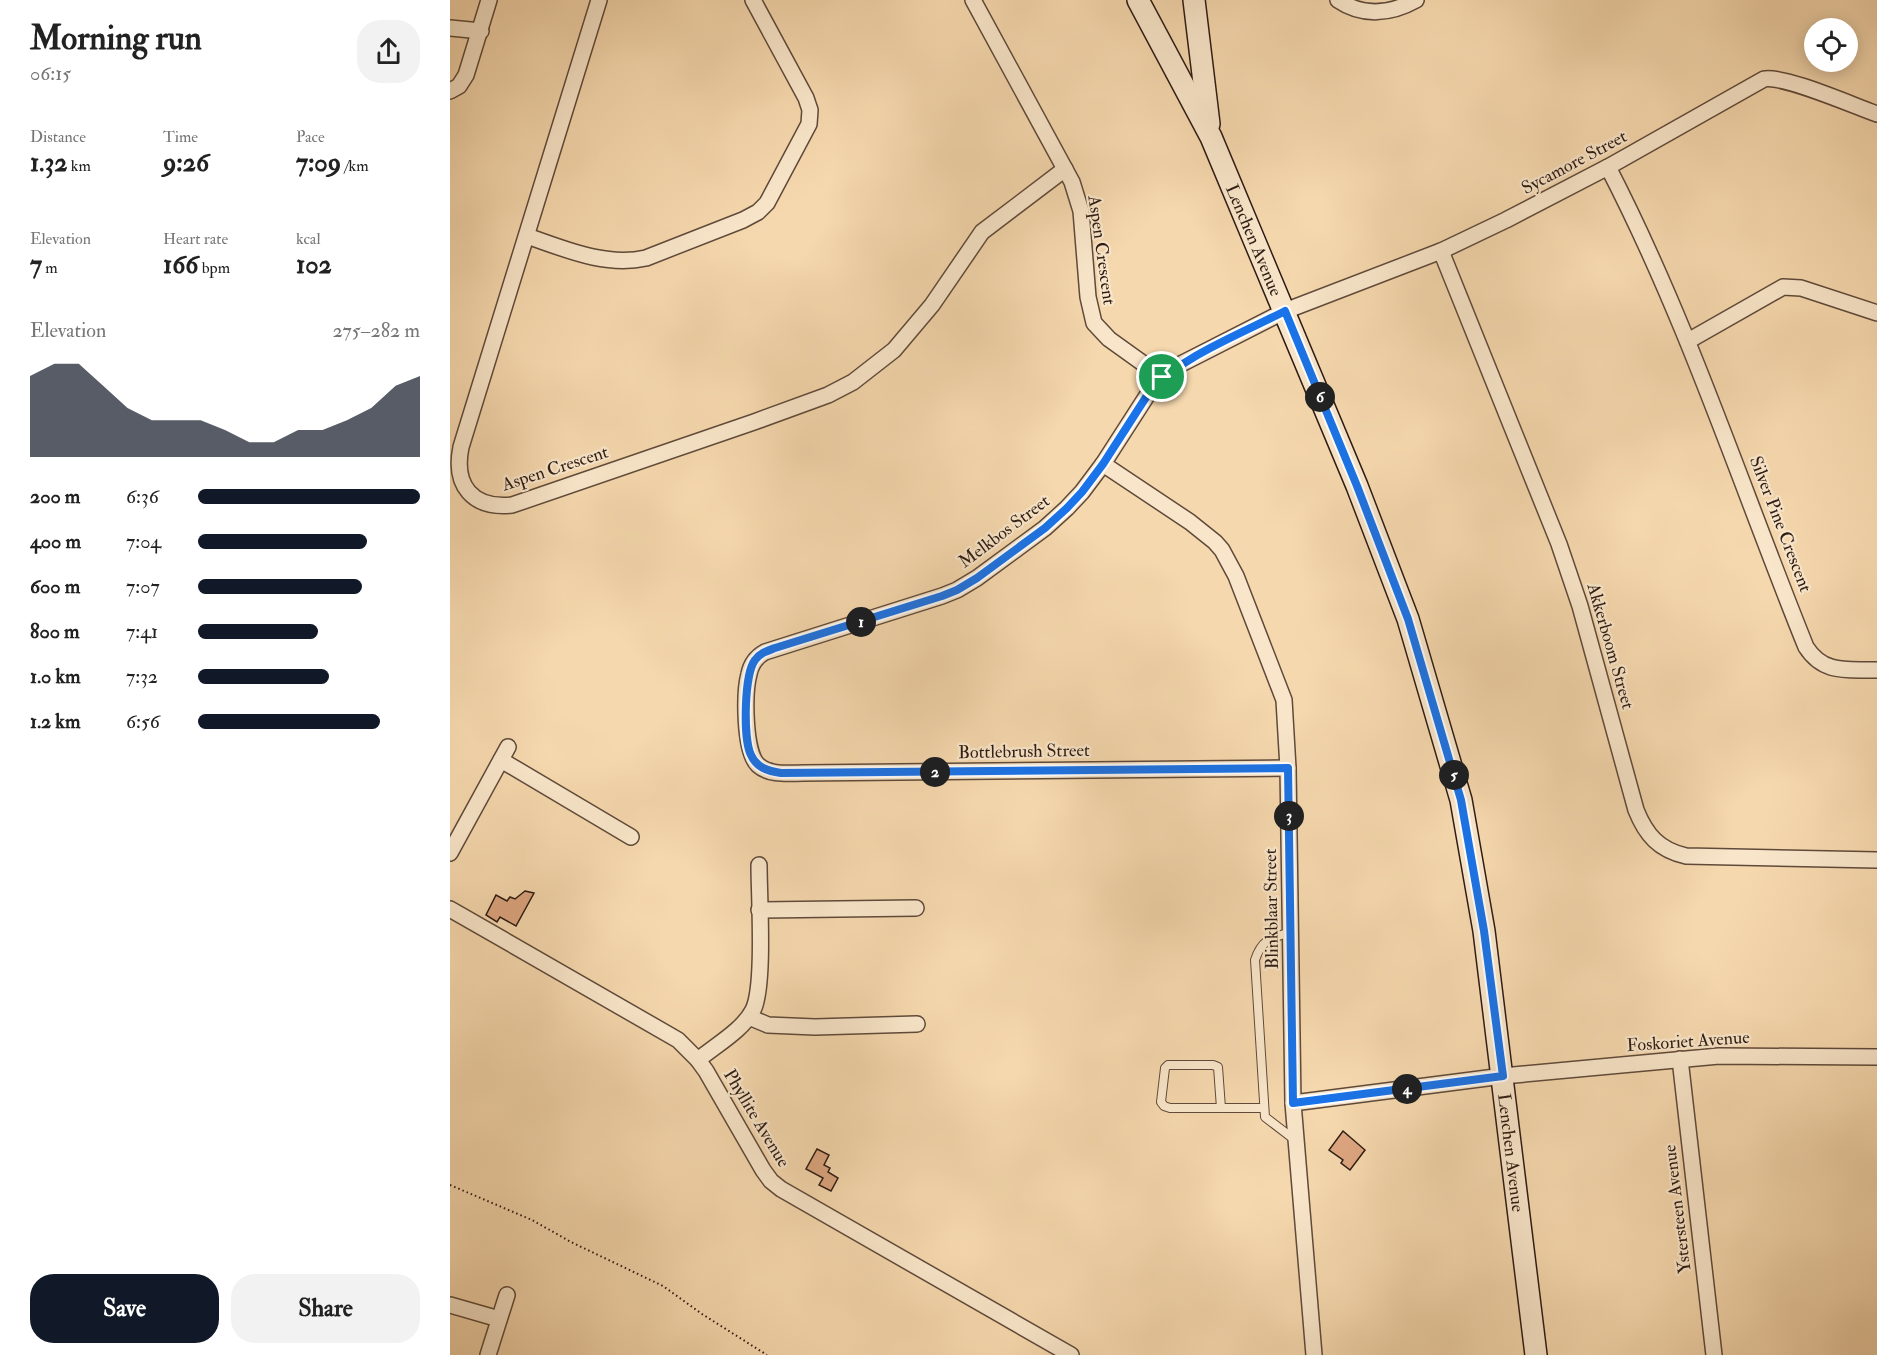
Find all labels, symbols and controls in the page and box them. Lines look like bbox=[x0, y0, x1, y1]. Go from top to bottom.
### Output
text: Morning run bbox=[30, 18, 202, 59]
map controls bbox=[1804, 18, 1858, 72]
button: locate bbox=[1804, 18, 1858, 72]
button: share bbox=[357, 20, 420, 83]
text: 06:15 bbox=[30, 61, 71, 86]
street label: Sycamore Street bbox=[1518, 125, 1631, 200]
text: Distance bbox=[30, 127, 86, 147]
text: Time bbox=[163, 127, 198, 147]
text: Pace bbox=[296, 127, 325, 147]
text: 1.32 bbox=[30, 147, 68, 179]
text: 9:26 bbox=[163, 147, 209, 179]
text: 7:09 bbox=[296, 147, 341, 179]
text: km bbox=[68, 156, 91, 176]
text: /km bbox=[341, 156, 369, 176]
street label: Lenchen Avenue bbox=[1220, 181, 1287, 300]
street label: Aspen Crescent bbox=[1082, 193, 1121, 307]
text: Elevation bbox=[30, 229, 91, 249]
text: Heart rate bbox=[163, 229, 228, 249]
text: kcal bbox=[296, 229, 321, 249]
text: 7 bbox=[30, 249, 42, 281]
text: 166 bbox=[163, 249, 198, 281]
text: 102 bbox=[296, 249, 332, 281]
text: m bbox=[42, 258, 58, 278]
text: bpm bbox=[198, 258, 230, 278]
text: Elevation bbox=[30, 318, 106, 343]
text: 275–282 m bbox=[332, 318, 420, 343]
pin bbox=[1136, 351, 1187, 402]
icon: arrive bbox=[1145, 360, 1178, 393]
pin: 6 bbox=[1305, 382, 1335, 412]
text: 6 bbox=[1316, 387, 1324, 407]
street label: Aspen Crescent bbox=[498, 440, 611, 497]
street label: Silver Pine Crescent bbox=[1744, 453, 1817, 596]
text: 200 m bbox=[30, 484, 80, 509]
text: 6:36 bbox=[126, 484, 159, 509]
street label: Melkbos Street bbox=[954, 489, 1055, 573]
text: 400 m bbox=[30, 529, 81, 554]
text: 7:04 bbox=[126, 529, 161, 554]
text: 600 m bbox=[30, 574, 80, 599]
text: 7:07 bbox=[126, 574, 160, 599]
street label: Akkerboom Street bbox=[1581, 580, 1640, 712]
pin: 1 bbox=[846, 607, 876, 637]
text: 1 bbox=[858, 612, 864, 632]
text: 800 m bbox=[30, 619, 80, 644]
text: 7:41 bbox=[126, 619, 158, 644]
text: 1.0 km bbox=[30, 664, 81, 689]
text: 7:32 bbox=[126, 664, 158, 689]
text: 1.2 km bbox=[30, 709, 80, 734]
text: 6:56 bbox=[126, 709, 160, 734]
street label: Bottlebrush Street bbox=[958, 739, 1090, 764]
pin: 2 bbox=[920, 757, 950, 787]
pin: 5 bbox=[1439, 760, 1469, 790]
text: 2 bbox=[931, 762, 939, 782]
text: 5 bbox=[1450, 765, 1458, 785]
pin: 3 bbox=[1274, 801, 1304, 831]
text: 3 bbox=[1286, 806, 1292, 826]
street label: Blinkblaar Street bbox=[1259, 848, 1284, 970]
street label: Foskoriet Avenue bbox=[1626, 1026, 1751, 1057]
street label: Phyllite Avenue bbox=[718, 1065, 795, 1172]
pin: 4 bbox=[1392, 1074, 1422, 1104]
text: 4 bbox=[1403, 1079, 1411, 1099]
street label: Lenchen Avenue bbox=[1492, 1092, 1529, 1214]
street label: Ystersteen Avenue bbox=[1658, 1143, 1697, 1275]
button: Save bbox=[30, 1274, 219, 1343]
button: Share bbox=[231, 1274, 420, 1343]

